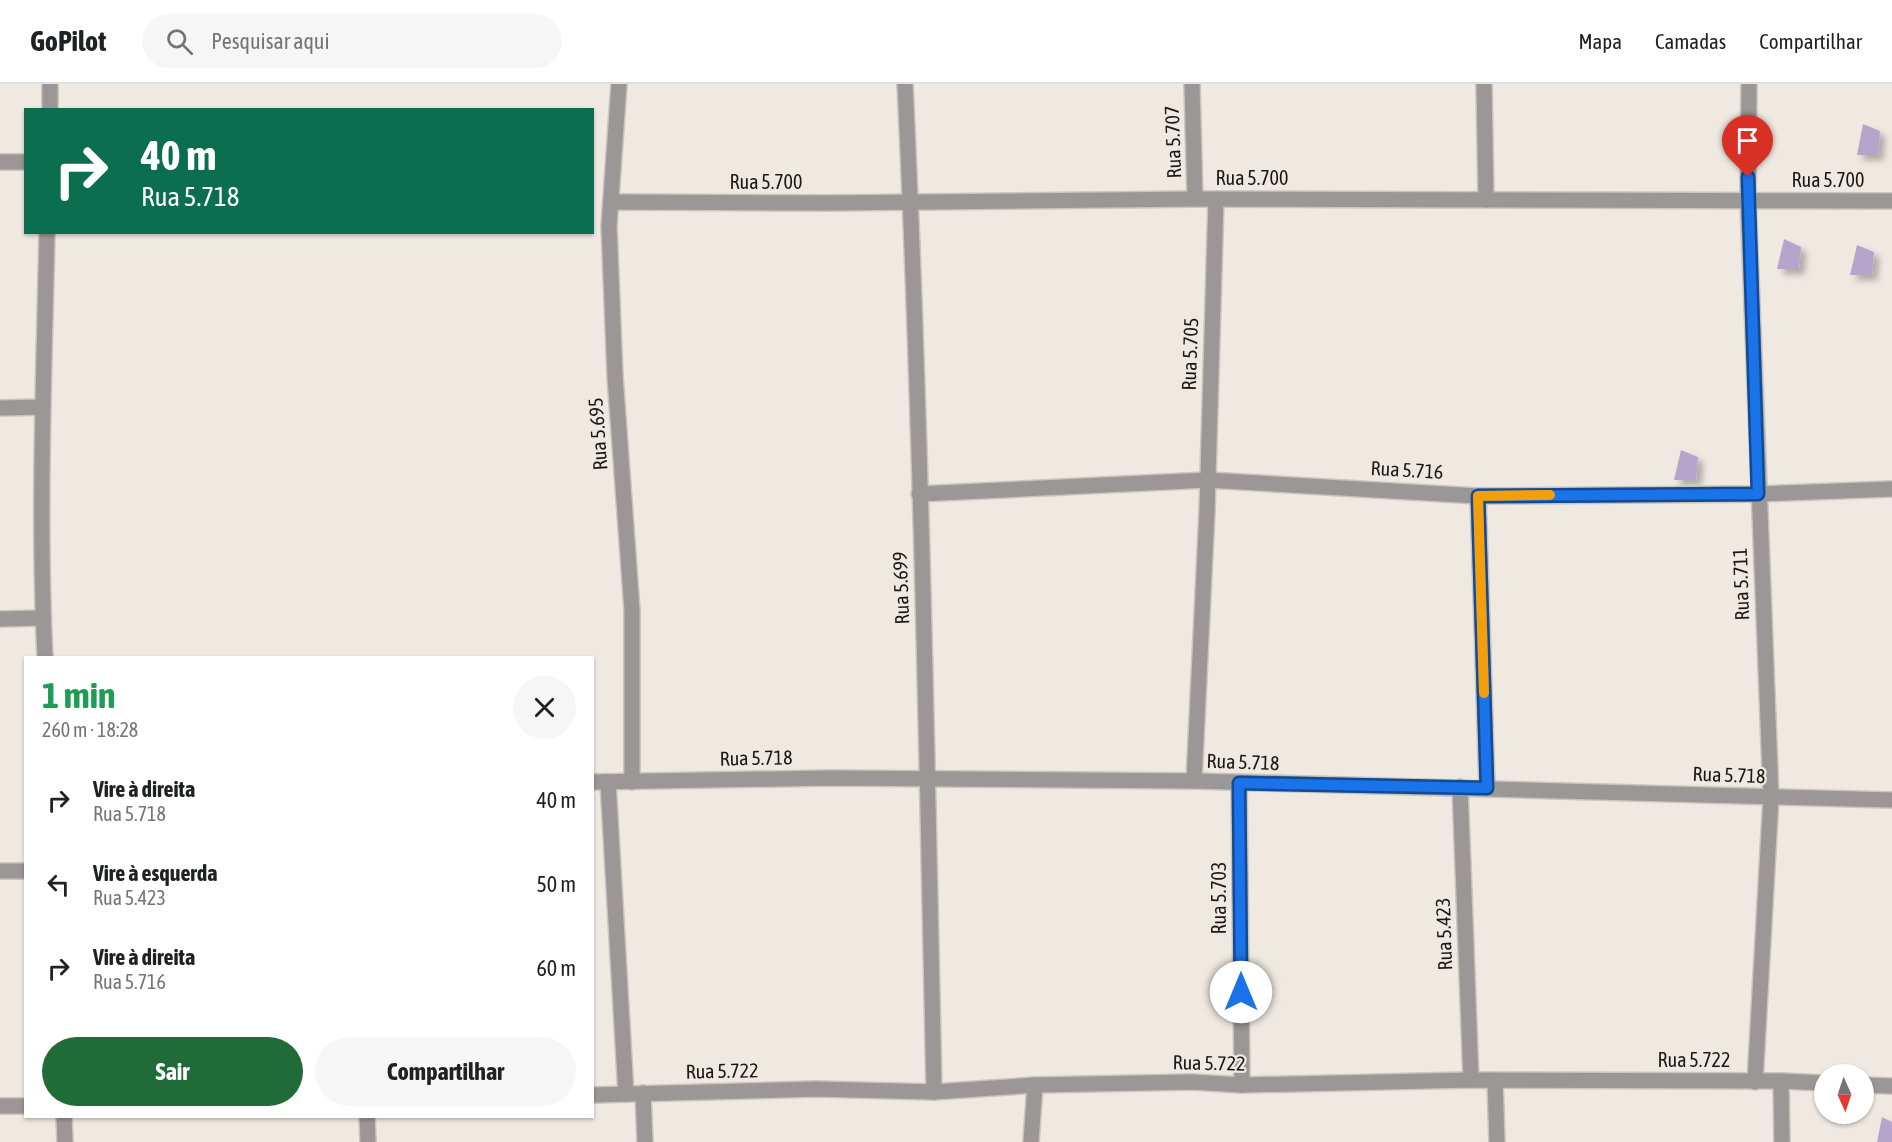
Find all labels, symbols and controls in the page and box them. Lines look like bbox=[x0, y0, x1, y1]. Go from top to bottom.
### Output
search box bbox=[142, 14, 562, 68]
text: GoPilot bbox=[30, 25, 106, 57]
icon: search bbox=[163, 25, 196, 58]
text: Pesquisar aqui bbox=[211, 28, 330, 54]
text: Mapa bbox=[1578, 29, 1622, 53]
text: Camadas bbox=[1655, 29, 1726, 53]
text: Compartilhar bbox=[1759, 29, 1862, 53]
street label: Rua 5.707 bbox=[1160, 105, 1185, 179]
pin bbox=[1722, 115, 1773, 177]
icon: arrive bbox=[1731, 124, 1764, 157]
text: 40 m bbox=[141, 131, 216, 179]
icon: right bbox=[42, 132, 120, 210]
street label: Rua 5.700 bbox=[1216, 166, 1288, 189]
street label: Rua 5.700 bbox=[1792, 168, 1864, 191]
street label: Rua 5.700 bbox=[730, 170, 802, 193]
text: Rua 5.718 bbox=[141, 181, 239, 212]
street label: Rua 5.705 bbox=[1177, 317, 1202, 391]
street label: Rua 5.695 bbox=[583, 397, 612, 471]
street label: Rua 5.716 bbox=[1370, 456, 1444, 483]
street label: Rua 5.711 bbox=[1728, 547, 1753, 621]
street label: Rua 5.699 bbox=[888, 551, 913, 625]
text: 1 min bbox=[42, 674, 116, 716]
button: close bbox=[513, 676, 576, 739]
text: 260 m · 18:28 bbox=[42, 718, 138, 741]
street label: Rua 5.718 bbox=[719, 745, 793, 770]
street label: Rua 5.718 bbox=[1206, 749, 1280, 774]
street label: Rua 5.718 bbox=[1692, 762, 1766, 787]
text: Vire à direita bbox=[93, 776, 195, 802]
icon: right bbox=[42, 784, 75, 817]
text: 40 m bbox=[536, 787, 576, 813]
text: Rua 5.718 bbox=[93, 802, 166, 825]
text: Vire à esquerda bbox=[93, 860, 218, 886]
street label: Rua 5.703 bbox=[1207, 862, 1230, 934]
icon: left bbox=[42, 868, 75, 901]
text: 50 m bbox=[536, 871, 576, 897]
text: Rua 5.423 bbox=[93, 886, 166, 909]
street label: Rua 5.423 bbox=[1431, 897, 1456, 971]
text: Vire à direita bbox=[93, 944, 195, 970]
icon: right bbox=[42, 952, 75, 985]
text: 60 m bbox=[536, 955, 576, 981]
position arrow bbox=[1209, 960, 1273, 1024]
text: Rua 5.716 bbox=[93, 970, 166, 993]
button: Sair bbox=[42, 1037, 303, 1106]
button: Compartilhar bbox=[315, 1037, 576, 1106]
street label: Rua 5.722 bbox=[1658, 1048, 1730, 1071]
street label: Rua 5.722 bbox=[1172, 1050, 1246, 1075]
street label: Rua 5.722 bbox=[685, 1058, 759, 1083]
north arrow bbox=[1814, 1064, 1874, 1124]
map controls bbox=[1814, 1064, 1874, 1124]

